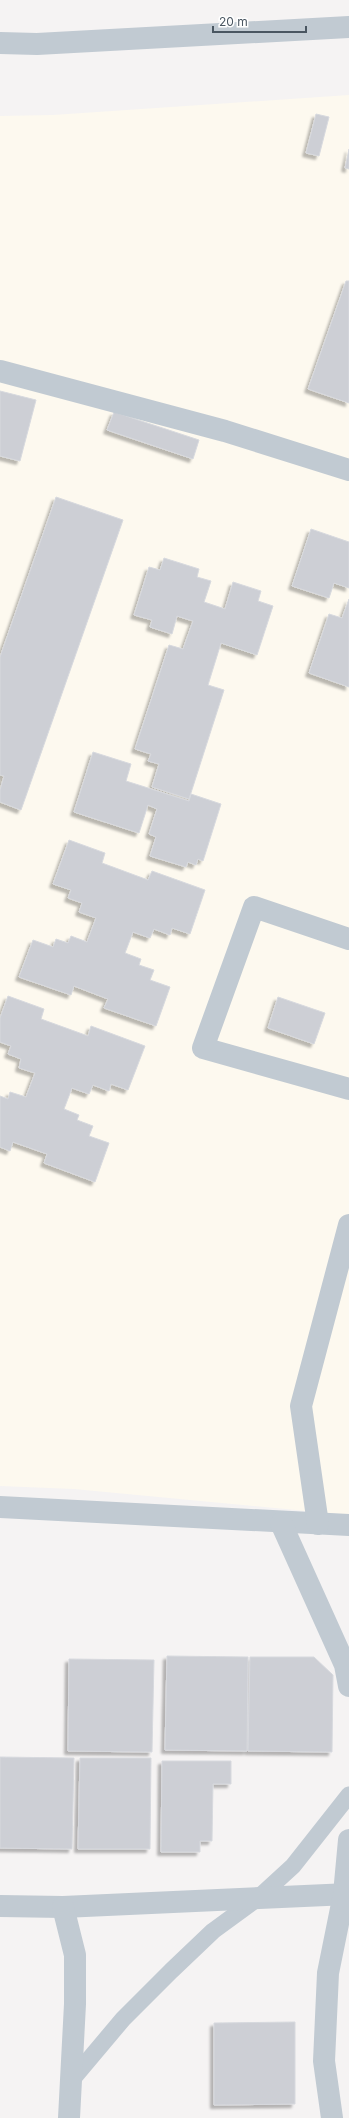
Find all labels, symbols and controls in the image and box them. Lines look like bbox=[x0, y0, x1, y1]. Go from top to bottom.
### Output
scale bar bbox=[213, 8, 306, 34]
text: 20 m bbox=[219, 14, 248, 29]

